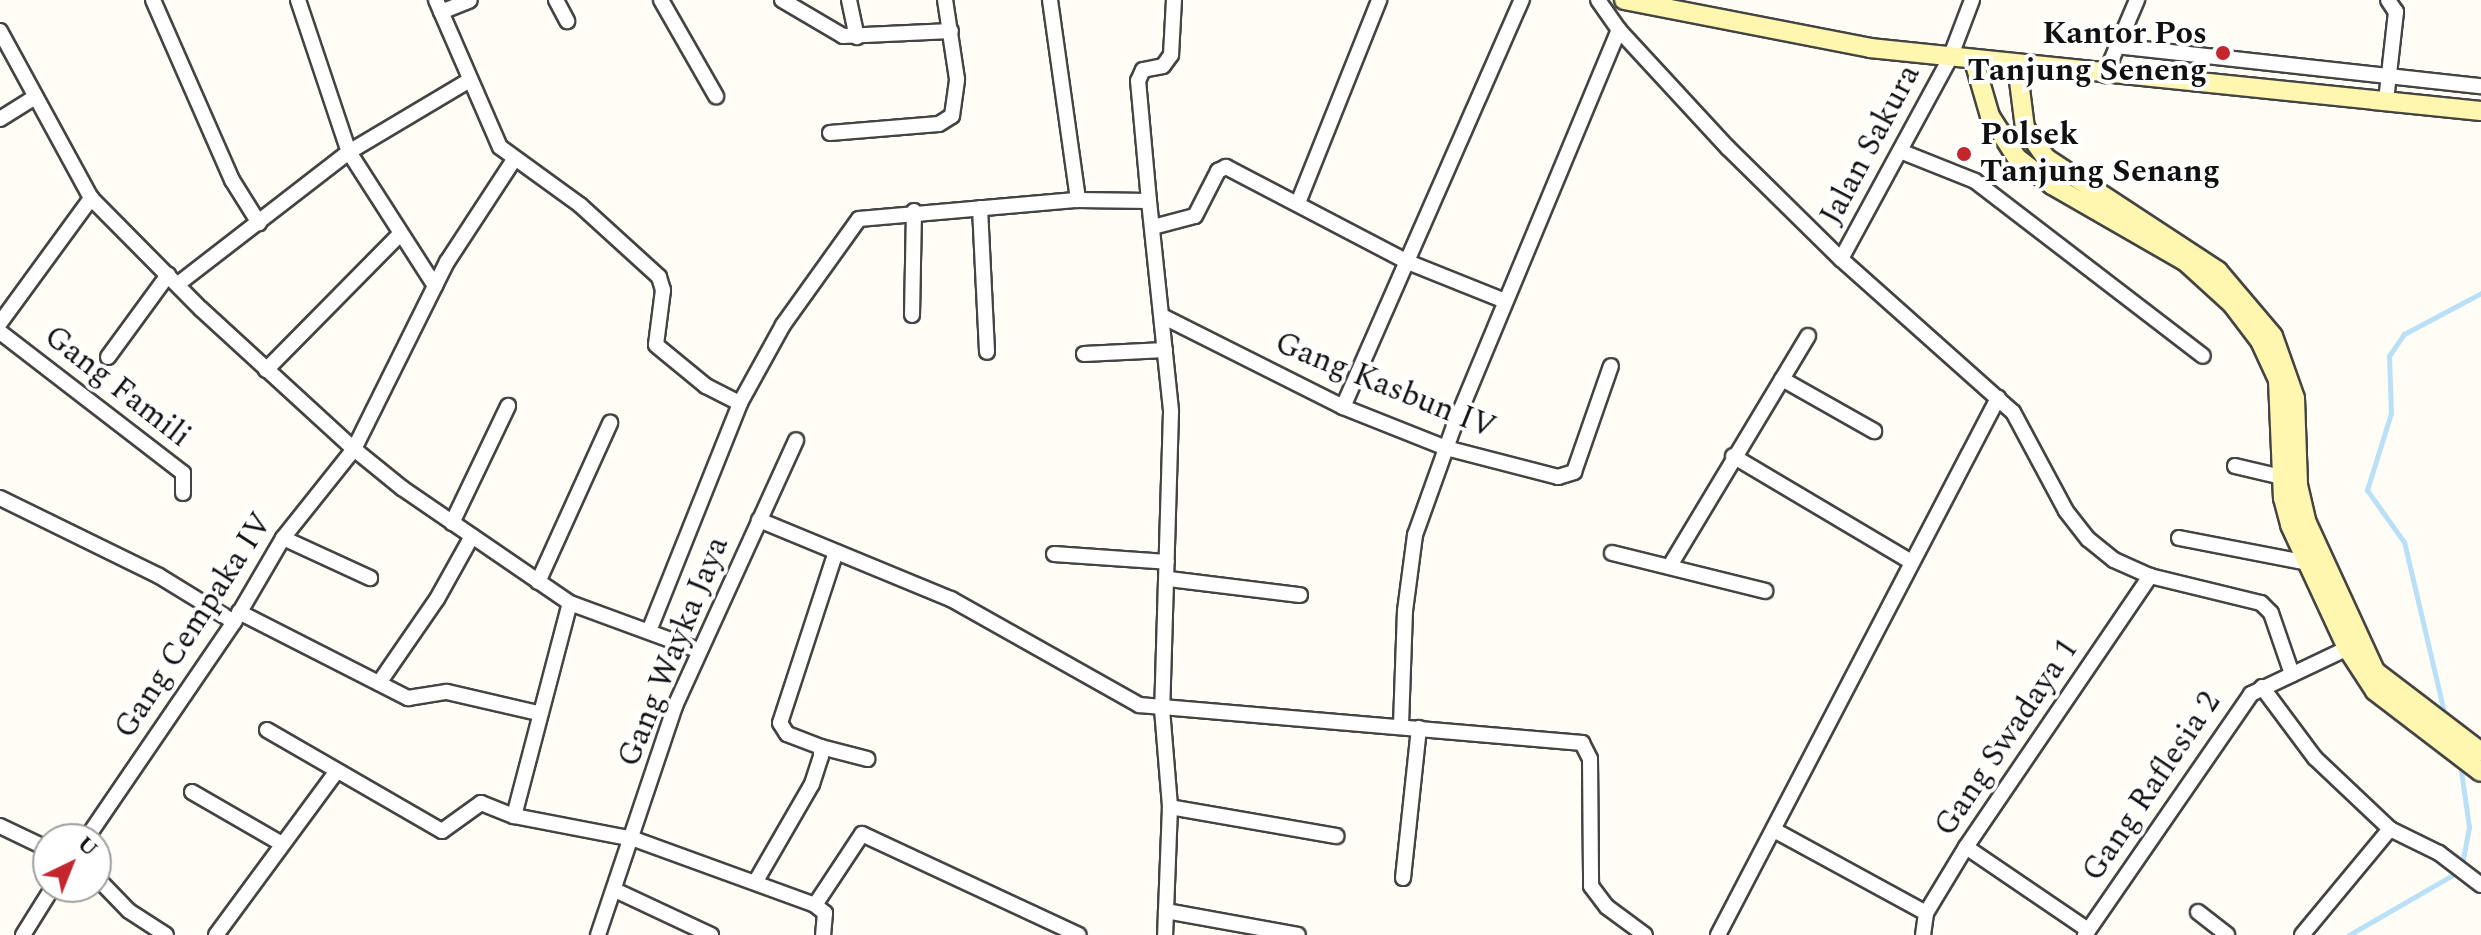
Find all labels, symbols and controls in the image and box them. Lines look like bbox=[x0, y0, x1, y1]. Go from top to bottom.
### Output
place label: Kantor Pos Tanjung Seneng bbox=[1968, 16, 2207, 91]
marker: Kantor Pos Tanjung Seneng bbox=[2214, 44, 2232, 62]
street label: Jalan Sakura bbox=[1813, 58, 1929, 232]
place label: Polsek Tanjung Senang bbox=[1980, 117, 2220, 192]
marker: Polsek Tanjung Senang bbox=[1955, 145, 1973, 163]
street label: Gang Famili bbox=[36, 318, 198, 456]
street label: Gang Kasbun IV bbox=[1269, 324, 1501, 448]
street label: Gang Cempaka IV bbox=[107, 506, 281, 746]
street label: Gang Wayka Jaya bbox=[610, 531, 738, 773]
street label: Gang Swadaya 1 bbox=[1927, 632, 2087, 844]
street label: Gang Raflesia 2 bbox=[2074, 685, 2230, 889]
north arrow bbox=[32, 823, 112, 903]
text: U bbox=[69, 828, 105, 865]

